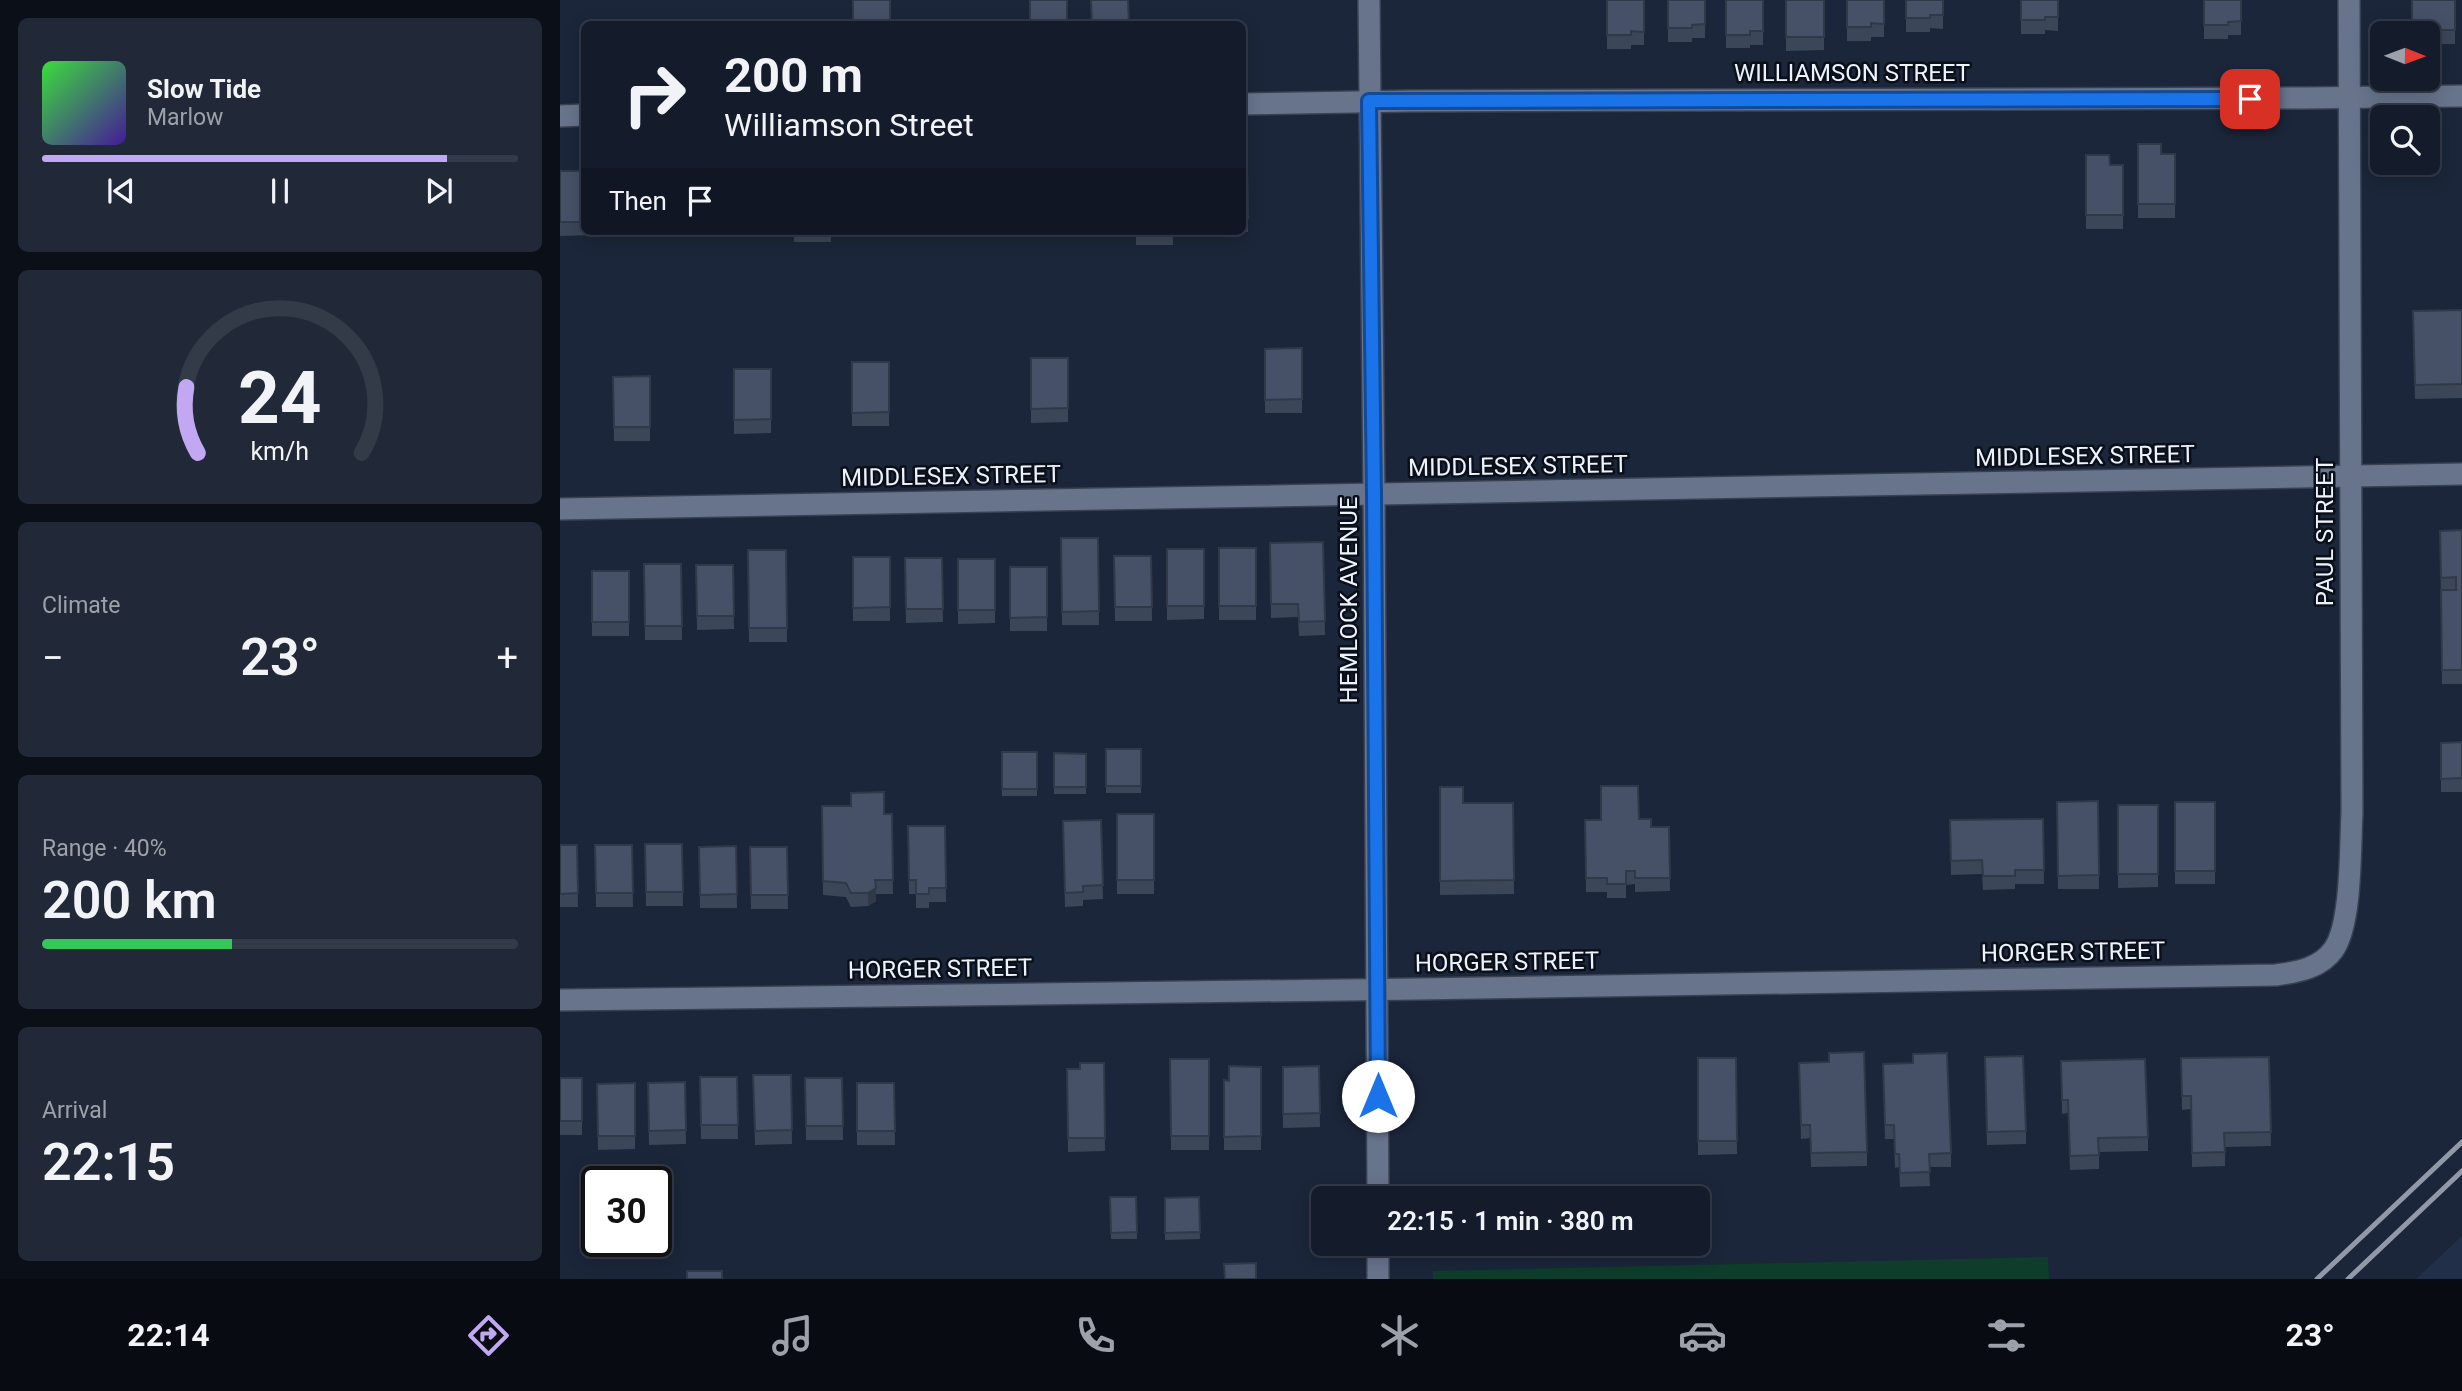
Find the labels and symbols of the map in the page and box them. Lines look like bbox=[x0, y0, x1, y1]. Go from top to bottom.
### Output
north arrow bbox=[2370, 21, 2440, 91]
street label: WILLIAMSON STREET bbox=[1734, 59, 1970, 87]
pin bbox=[2220, 69, 2280, 129]
street label: MIDDLESEX STREET bbox=[1975, 440, 2195, 472]
street label: MIDDLESEX STREET bbox=[1408, 450, 1628, 482]
street label: PAUL STREET bbox=[2311, 458, 2339, 606]
street label: MIDDLESEX STREET bbox=[841, 460, 1061, 492]
street label: HEMLOCK AVENUE bbox=[1335, 497, 1363, 703]
street label: HORGER STREET bbox=[1981, 936, 2165, 968]
street label: HORGER STREET bbox=[1415, 946, 1599, 978]
street label: HORGER STREET bbox=[848, 953, 1032, 985]
position arrow bbox=[1341, 1059, 1415, 1133]
speed limit sign: 30 bbox=[581, 1166, 672, 1257]

